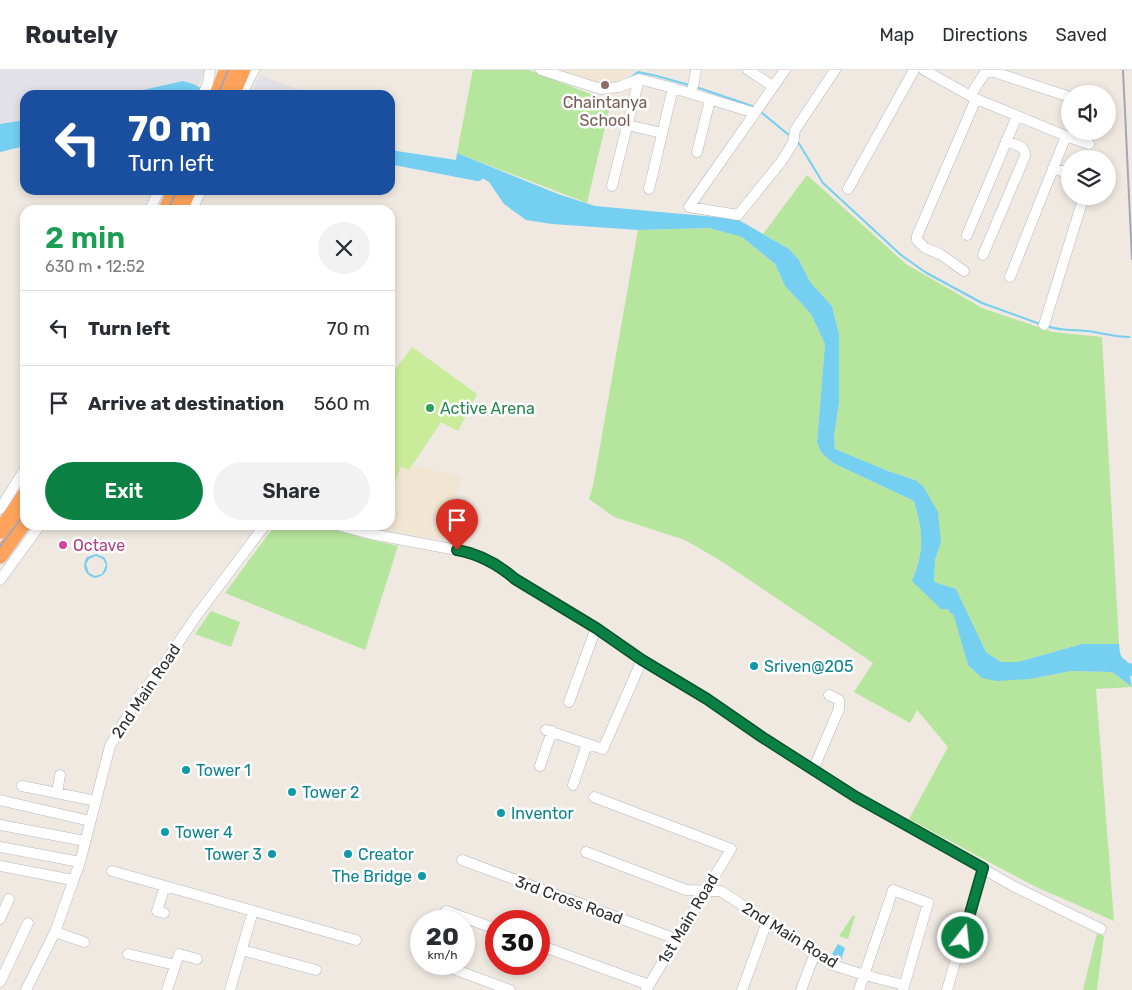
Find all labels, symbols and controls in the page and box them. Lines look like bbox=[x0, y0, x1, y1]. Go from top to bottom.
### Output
text: Routely bbox=[25, 21, 118, 49]
text: Map bbox=[879, 24, 914, 46]
text: Directions bbox=[942, 24, 1028, 46]
text: Saved bbox=[1056, 24, 1107, 46]
marker: Chaintanya School bbox=[599, 79, 611, 91]
map controls bbox=[1061, 85, 1116, 205]
button: sound bbox=[1061, 85, 1116, 140]
place label: Chaintanya School bbox=[563, 93, 647, 130]
text: 70 m bbox=[128, 108, 211, 150]
icon: left bbox=[45, 110, 110, 175]
text: Turn left bbox=[128, 150, 214, 177]
button: layers bbox=[1061, 150, 1116, 205]
text: 2 min bbox=[45, 220, 125, 256]
button: close bbox=[318, 222, 370, 274]
text: 630 m · 12:52 bbox=[45, 257, 145, 276]
icon: left bbox=[45, 314, 73, 342]
text: Turn left bbox=[88, 317, 170, 340]
text: 70 m bbox=[327, 317, 370, 340]
icon: arrive bbox=[45, 389, 73, 417]
text: Arrive at destination bbox=[88, 392, 284, 415]
text: 560 m bbox=[314, 392, 370, 415]
place label: Active Arena bbox=[440, 399, 535, 418]
marker: Active Arena bbox=[424, 402, 436, 414]
button: Exit bbox=[45, 462, 203, 520]
button: Share bbox=[213, 462, 370, 520]
pin bbox=[436, 499, 478, 550]
icon: arrive bbox=[443, 506, 471, 534]
place label: Octave bbox=[73, 536, 125, 555]
marker: Octave bbox=[57, 539, 69, 551]
street label: 2nd Main Road bbox=[108, 640, 184, 742]
place label: Sriven@205 bbox=[764, 657, 854, 676]
marker: Sriven@205 bbox=[748, 660, 760, 672]
place label: Tower 1 bbox=[196, 761, 251, 780]
marker: Tower 1 bbox=[180, 764, 192, 776]
place label: Tower 2 bbox=[302, 783, 359, 802]
marker: Tower 2 bbox=[286, 786, 298, 798]
place label: Inventor bbox=[511, 804, 573, 823]
marker: Inventor bbox=[495, 807, 507, 819]
place label: Tower 4 bbox=[175, 823, 233, 842]
marker: Tower 4 bbox=[159, 826, 171, 838]
place label: Tower 3 bbox=[204, 845, 262, 864]
place label: Creator bbox=[358, 845, 414, 864]
marker: Tower 3 bbox=[266, 848, 278, 860]
marker: Creator bbox=[342, 848, 354, 860]
place label: The Bridge bbox=[332, 867, 412, 886]
marker: The Bridge bbox=[416, 870, 428, 882]
street label: 1st Main Road bbox=[654, 870, 722, 968]
street label: 3rd Cross Road bbox=[513, 872, 625, 928]
street label: 2nd Main Road bbox=[739, 898, 841, 972]
speed limit sign: 30 bbox=[485, 910, 550, 975]
position arrow bbox=[936, 911, 988, 963]
text: 20 bbox=[426, 922, 459, 951]
text: km/h bbox=[428, 948, 457, 962]

